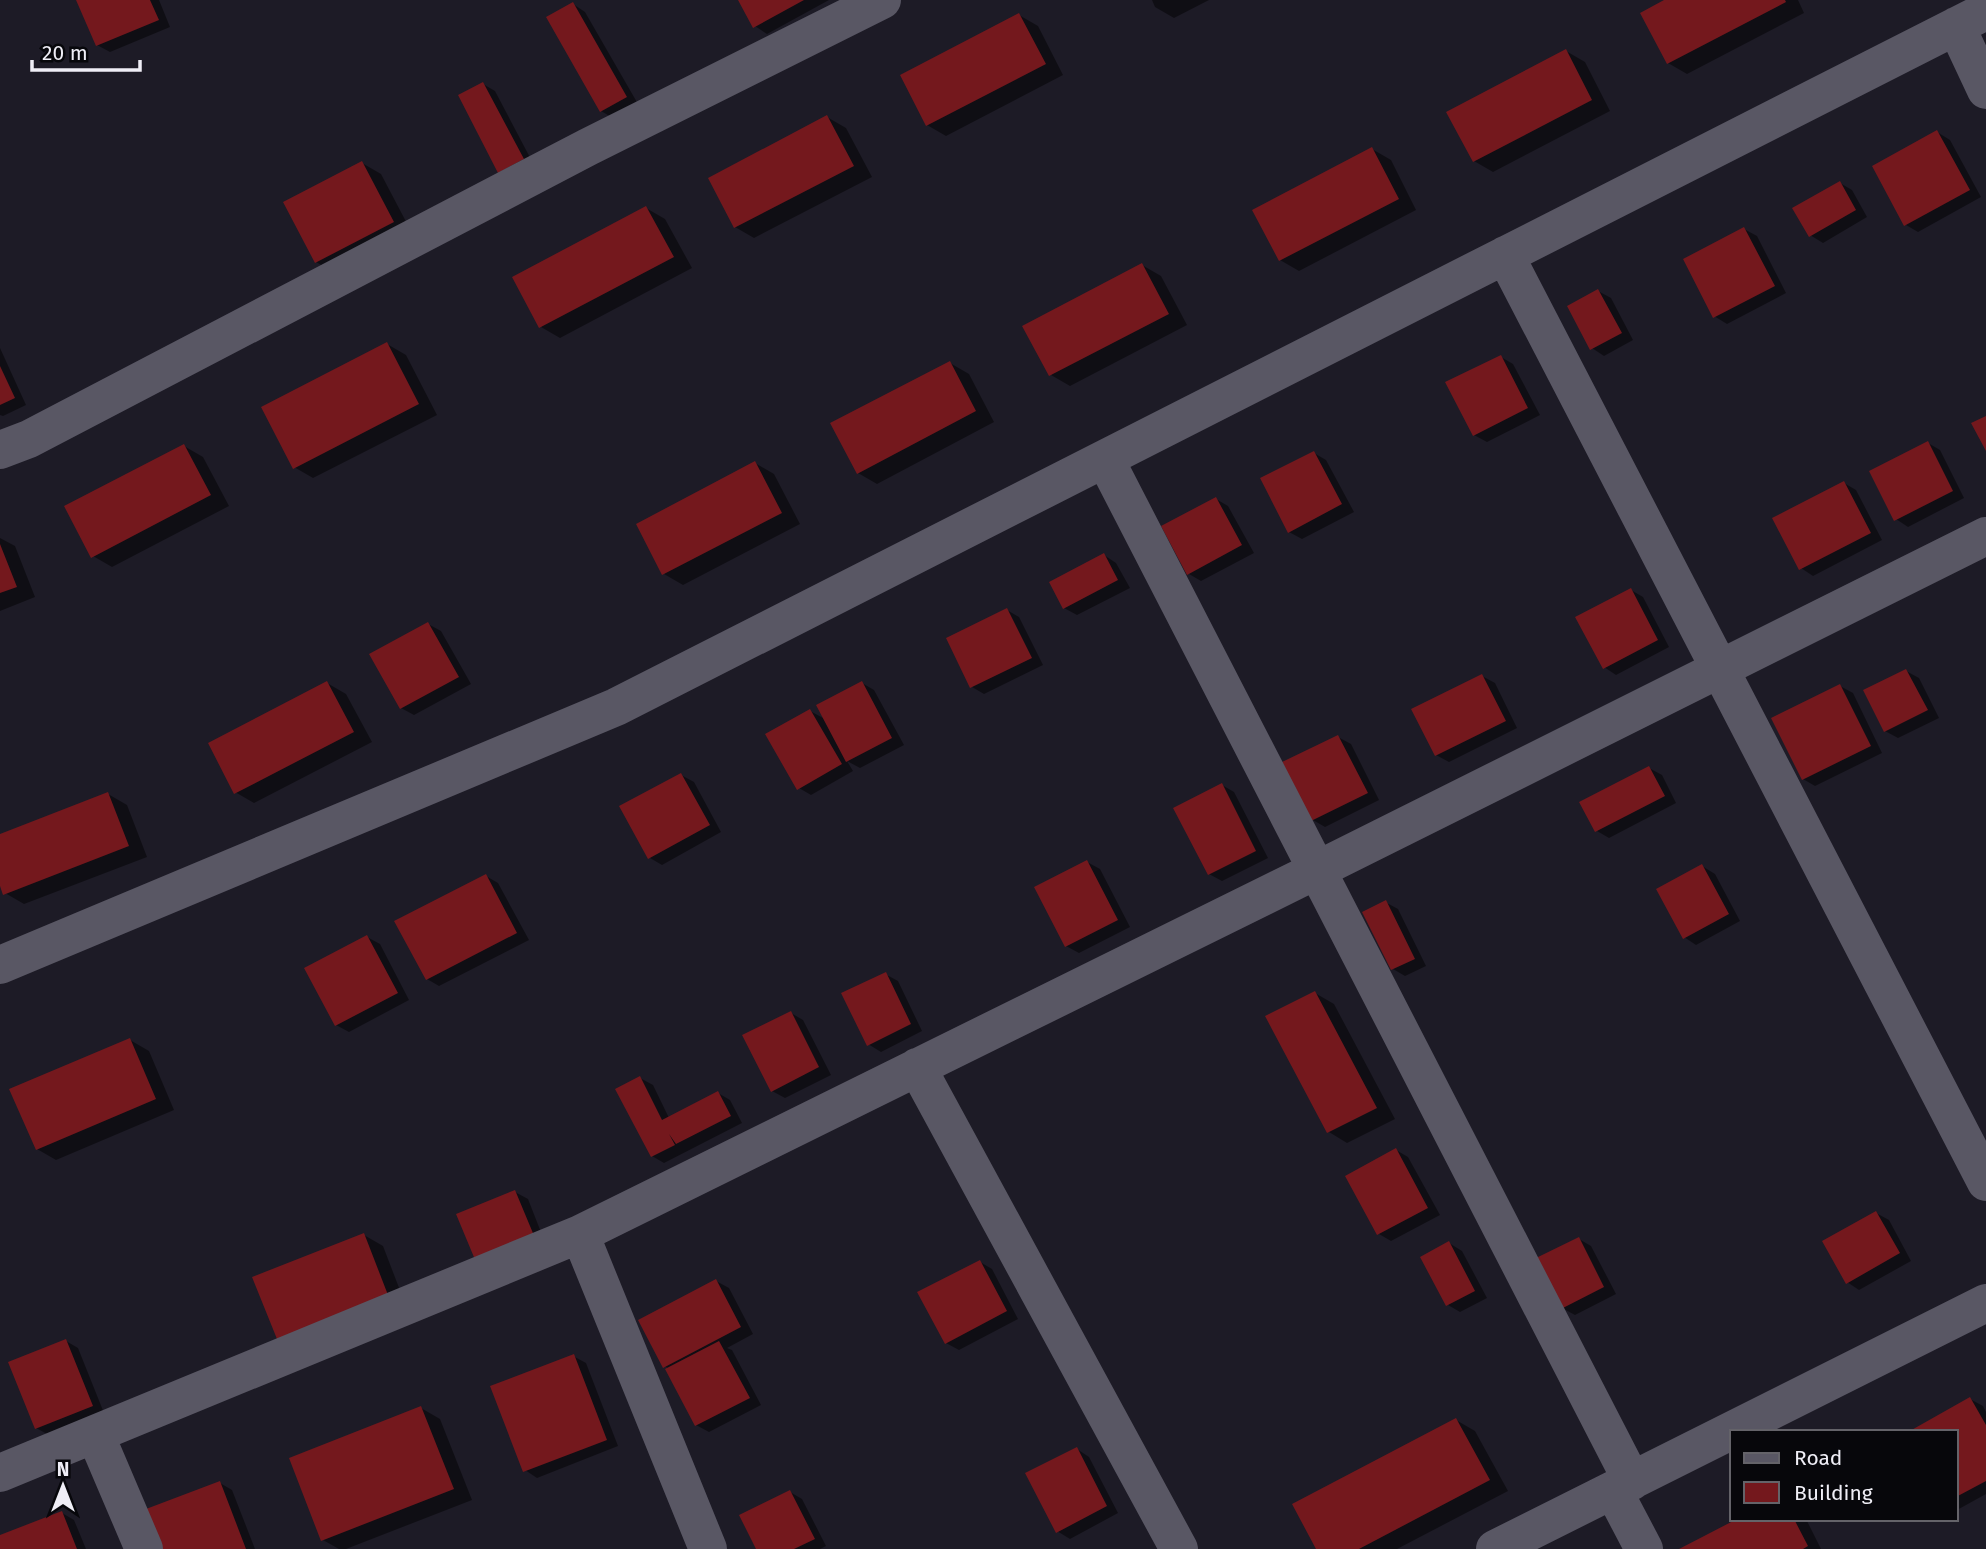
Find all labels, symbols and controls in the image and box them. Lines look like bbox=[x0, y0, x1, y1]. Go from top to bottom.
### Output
scale bar bbox=[32, 28, 140, 72]
text: 20 m bbox=[42, 40, 88, 66]
legend bbox=[1730, 1430, 1958, 1521]
text: Road bbox=[1794, 1445, 1842, 1471]
north arrow bbox=[28, 1451, 98, 1521]
text: N bbox=[57, 1458, 69, 1481]
text: Building bbox=[1794, 1480, 1873, 1506]

